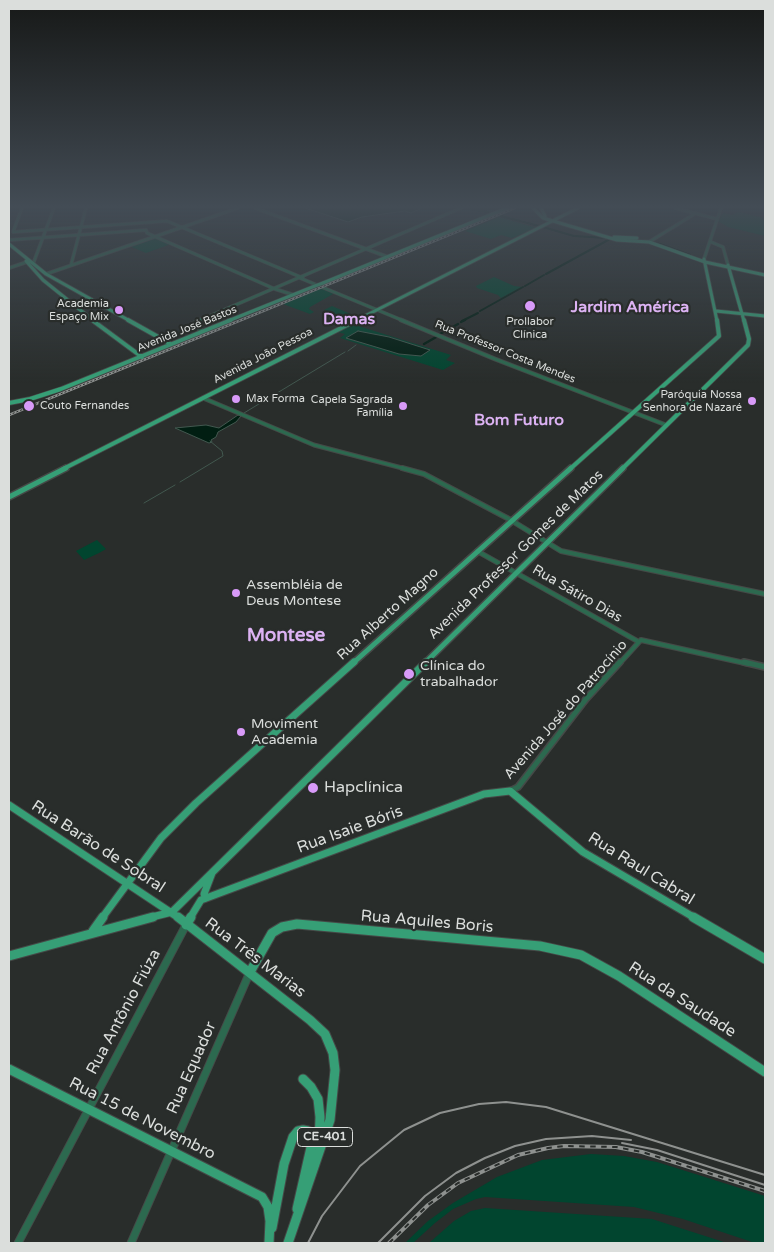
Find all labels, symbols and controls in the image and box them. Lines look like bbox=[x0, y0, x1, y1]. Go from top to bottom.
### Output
place label: Academia Espaço Mix bbox=[49, 297, 109, 323]
district label: Jardim América bbox=[571, 298, 689, 318]
marker: Prollabor Clínica bbox=[523, 299, 537, 313]
street label: Avenida José Bastos bbox=[135, 303, 239, 355]
marker: Academia Espaço Mix bbox=[113, 304, 125, 316]
district label: Damas bbox=[323, 310, 375, 330]
place label: Prollabor Clínica bbox=[506, 315, 554, 341]
street label: Rua Professor Costa Mendes bbox=[433, 318, 577, 386]
street label: Avenida João Pessoa bbox=[211, 325, 315, 387]
place label: Paróquia Nossa Senhora de Nazaré bbox=[643, 388, 742, 414]
place label: Max Forma bbox=[246, 392, 305, 406]
marker: Max Forma bbox=[230, 393, 242, 405]
place label: Capela Sagrada Família bbox=[311, 393, 393, 419]
marker: Paróquia Nossa Senhora de Nazaré bbox=[746, 395, 758, 407]
marker: Couto Fernandes bbox=[22, 399, 36, 413]
place label: Couto Fernandes bbox=[40, 399, 129, 413]
marker: Capela Sagrada Família bbox=[397, 400, 409, 412]
district label: Bom Futuro bbox=[474, 411, 564, 431]
street label: Avenida Professor Gomes de Matos bbox=[425, 467, 607, 643]
street label: Rua Sátiro Dias bbox=[529, 561, 625, 627]
street label: Rua Alberto Magno bbox=[334, 564, 442, 664]
place label: Assembléia de Deus Montese bbox=[246, 577, 343, 610]
marker: Assembléia de Deus Montese bbox=[230, 587, 242, 599]
district label: Montese bbox=[247, 625, 325, 647]
street label: Avenida José do Patrocínio bbox=[501, 637, 631, 783]
place label: Clínica do trabalhador bbox=[420, 658, 498, 690]
marker: Clínica do trabalhador bbox=[402, 667, 416, 681]
place label: Moviment Academia bbox=[251, 716, 318, 749]
marker: Moviment Academia bbox=[235, 726, 247, 738]
place label: Hapclínica bbox=[324, 778, 403, 798]
marker: Hapclínica bbox=[306, 781, 320, 795]
street label: Rua Barão de Sobral bbox=[28, 797, 168, 897]
street label: Rua Isaie Bóris bbox=[295, 802, 405, 858]
street label: Rua Raul Cabral bbox=[584, 829, 698, 909]
street label: Rua Aquiles Boris bbox=[360, 907, 494, 937]
street label: Rua Três Marias bbox=[201, 914, 309, 1002]
street label: Rua Antônio Fiúza bbox=[83, 946, 165, 1078]
street label: Rua da Saudade bbox=[625, 958, 739, 1042]
street label: Rua Equador bbox=[163, 1019, 221, 1117]
street label: Rua 15 de Novembro bbox=[66, 1074, 218, 1164]
road number: CE-401 bbox=[298, 1128, 352, 1146]

